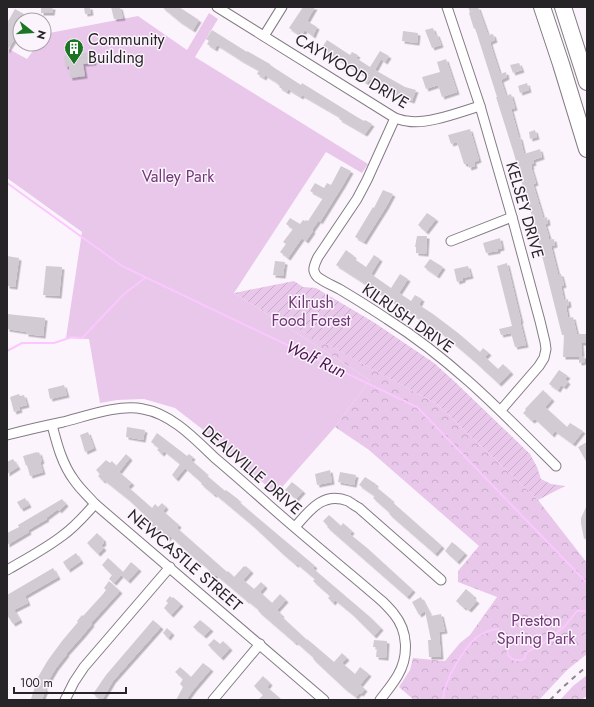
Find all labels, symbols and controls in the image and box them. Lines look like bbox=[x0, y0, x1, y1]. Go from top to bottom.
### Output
north arrow bbox=[12, 12, 52, 52]
text: N bbox=[33, 28, 50, 41]
place label: Community Building bbox=[88, 28, 165, 69]
street label: CAYWOOD DRIVE bbox=[291, 28, 413, 114]
building icon: Community Building bbox=[63, 37, 85, 65]
street label: KELSEY DRIVE bbox=[500, 159, 550, 261]
park label: Valley Park bbox=[142, 165, 215, 188]
street label: KILRUSH DRIVE bbox=[357, 278, 459, 358]
park label: Kilrush Food Forest bbox=[272, 291, 351, 332]
water label: Wolf Run bbox=[282, 335, 350, 383]
street label: DEAUVILLE DRIVE bbox=[197, 420, 307, 520]
street label: NEWCASTLE STREET bbox=[123, 504, 248, 617]
park label: Preston Spring Park bbox=[497, 609, 576, 650]
scale bar bbox=[14, 669, 126, 695]
text: 100 m bbox=[20, 674, 53, 692]

